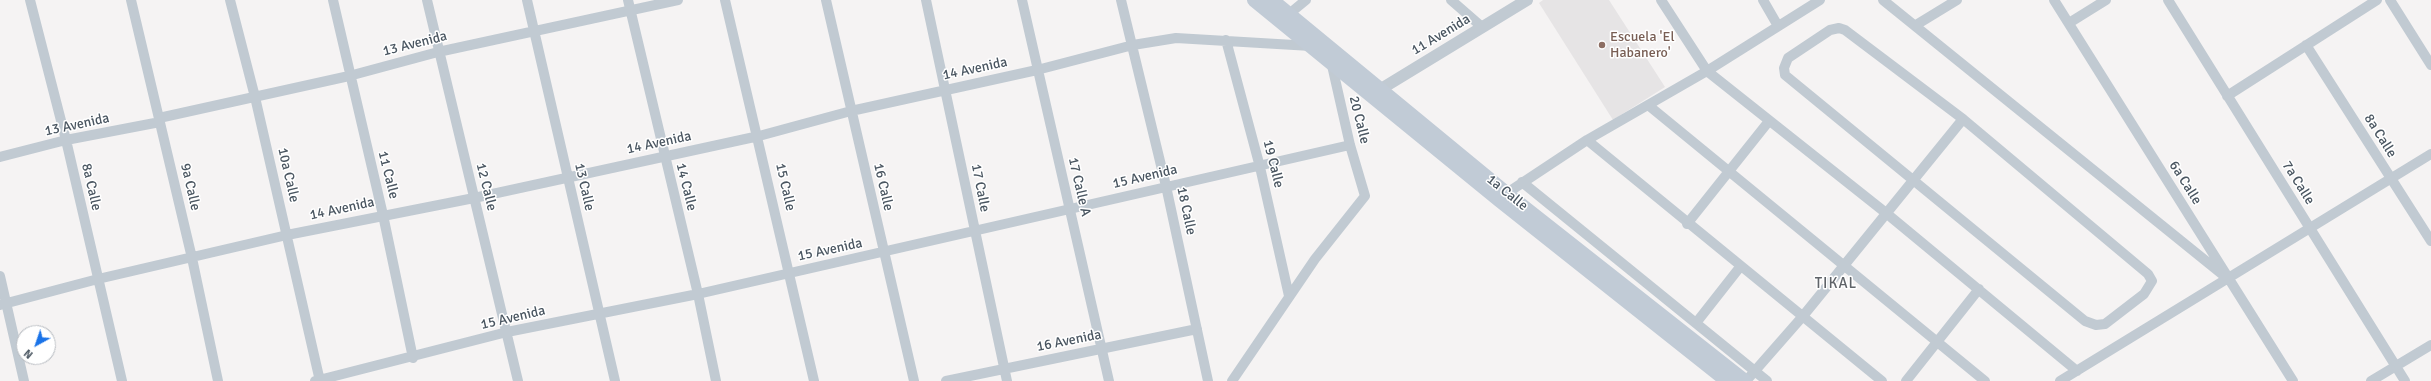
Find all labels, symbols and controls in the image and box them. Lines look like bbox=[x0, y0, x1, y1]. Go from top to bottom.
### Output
street label: 11 Avenida bbox=[1409, 11, 1473, 59]
street label: 13 Avenida bbox=[381, 28, 449, 60]
place label: Escuela 'El Habanero' bbox=[1610, 29, 1675, 62]
marker: Escuela 'El Habanero' bbox=[1597, 40, 1607, 50]
street label: 14 Avenida bbox=[941, 54, 1009, 84]
street label: 20 Calle bbox=[1345, 94, 1373, 146]
street label: 13 Avenida bbox=[43, 110, 111, 140]
street label: 8a Calle bbox=[2360, 111, 2400, 161]
street label: 14 Avenida bbox=[625, 128, 693, 158]
street label: 19 Calle bbox=[1259, 138, 1287, 190]
street label: 10a Calle bbox=[274, 146, 302, 204]
street label: 11 Calle bbox=[374, 149, 402, 201]
street label: 17 Calle A bbox=[1064, 156, 1094, 218]
street label: 6a Calle bbox=[2165, 158, 2205, 208]
street label: 7a Calle bbox=[2278, 158, 2318, 208]
street label: 12 Calle bbox=[472, 161, 500, 213]
street label: 13 Calle bbox=[570, 161, 598, 213]
street label: 14 Calle bbox=[672, 161, 700, 213]
street label: 15 Calle bbox=[771, 161, 799, 213]
street label: 16 Calle bbox=[869, 161, 897, 213]
street label: 15 Avenida bbox=[1111, 161, 1179, 193]
street label: 8a Calle bbox=[77, 162, 105, 212]
street label: 9a Calle bbox=[176, 162, 204, 212]
street label: 17 Calle bbox=[967, 163, 993, 213]
street label: 1a Calle bbox=[1483, 171, 1531, 215]
street label: 18 Calle bbox=[1173, 185, 1199, 237]
street label: 14 Avenida bbox=[308, 194, 376, 224]
street label: 15 Avenida bbox=[796, 235, 864, 265]
district label: TIKAL bbox=[1815, 275, 1857, 293]
street label: 15 Avenida bbox=[479, 302, 547, 334]
north arrow bbox=[16, 325, 56, 365]
street label: 16 Avenida bbox=[1035, 326, 1103, 356]
text: N bbox=[21, 346, 36, 361]

